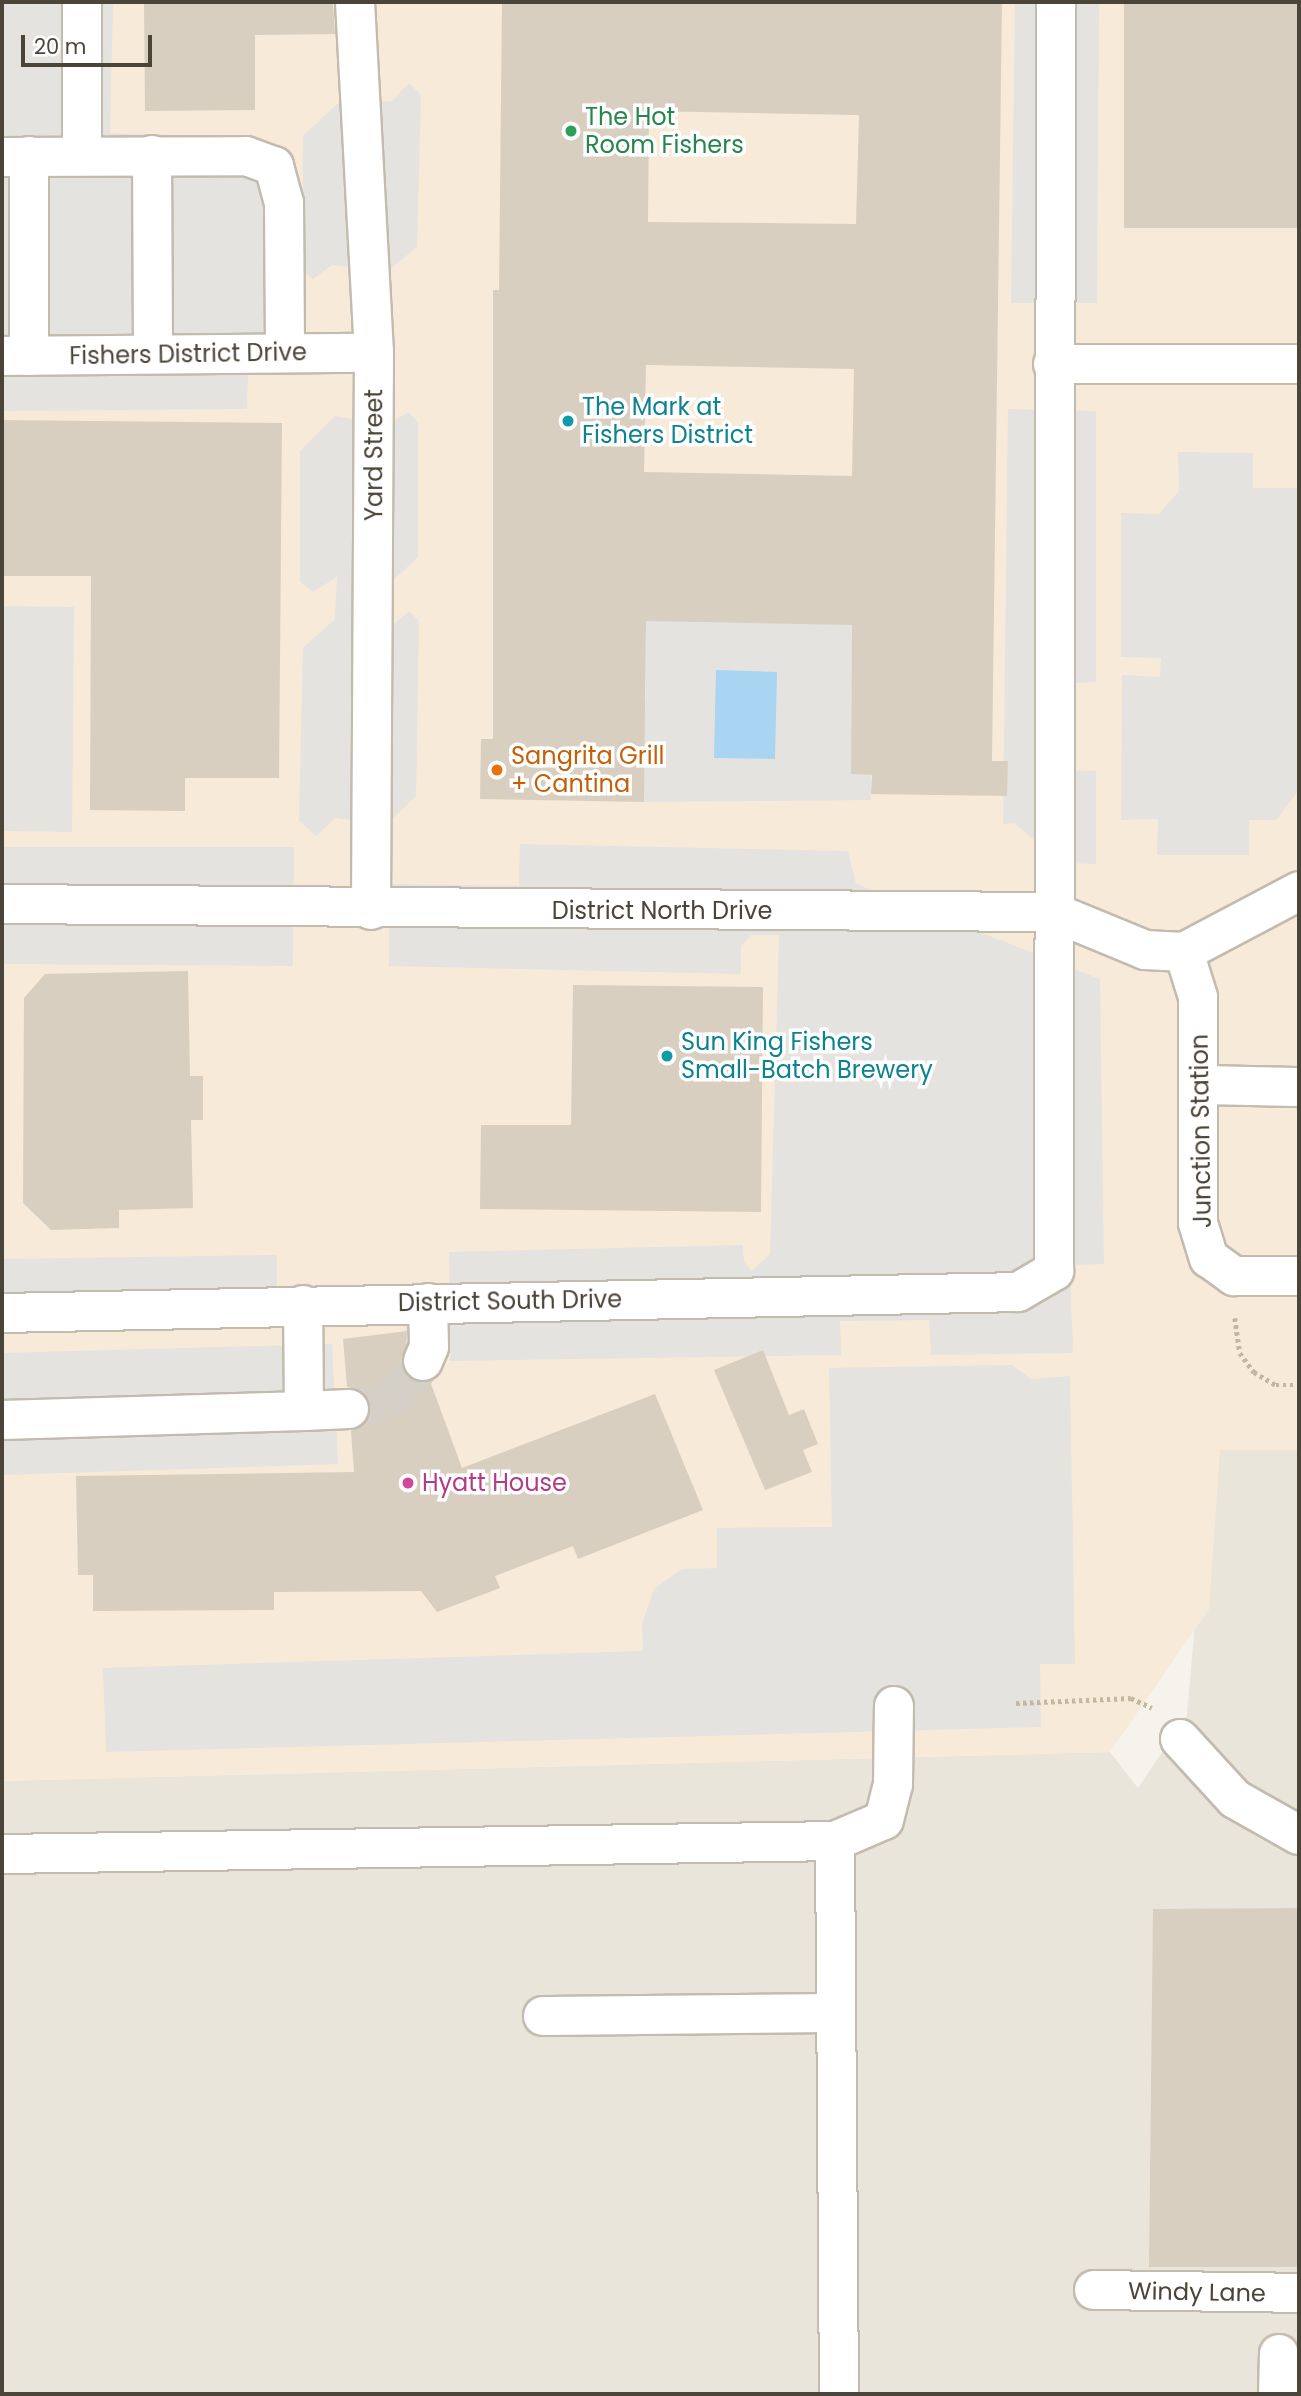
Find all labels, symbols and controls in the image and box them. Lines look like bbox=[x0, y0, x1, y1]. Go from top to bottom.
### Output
scale bar bbox=[24, 21, 156, 65]
text: 20 m bbox=[34, 32, 87, 61]
place label: The Hot Room Fishers bbox=[585, 103, 744, 159]
marker: The Hot Room Fishers bbox=[563, 123, 579, 139]
street label: Fishers District Drive bbox=[69, 338, 307, 370]
street label: Yard Street bbox=[360, 389, 388, 521]
place label: The Mark at Fishers District bbox=[582, 393, 753, 449]
marker: The Mark at Fishers District bbox=[560, 413, 576, 429]
place label: Sangrita Grill + Cantina bbox=[511, 742, 664, 798]
marker: Sangrita Grill + Cantina bbox=[489, 762, 505, 778]
street label: District North Drive bbox=[552, 897, 772, 925]
place label: Sun King Fishers Small-Batch Brewery bbox=[681, 1028, 933, 1084]
street label: Junction Station bbox=[1185, 1034, 1217, 1228]
marker: Sun King Fishers Small-Batch Brewery bbox=[659, 1048, 675, 1064]
street label: District South Drive bbox=[398, 1285, 622, 1317]
place label: Hyatt House bbox=[422, 1469, 567, 1497]
marker: Hyatt House bbox=[400, 1475, 416, 1491]
street label: Windy Lane bbox=[1128, 2276, 1266, 2308]

